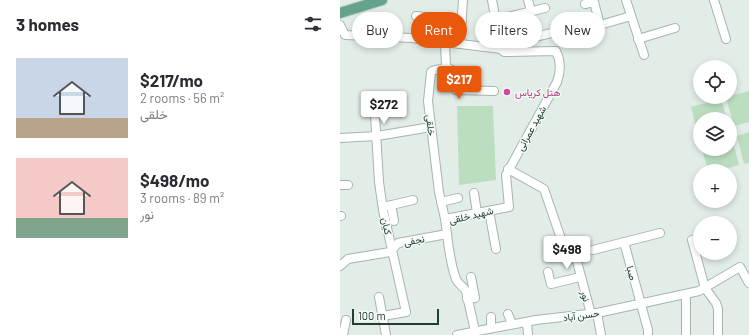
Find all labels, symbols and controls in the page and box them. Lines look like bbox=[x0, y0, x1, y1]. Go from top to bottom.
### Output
chip: Buy bbox=[352, 12, 403, 48]
chip: Rent bbox=[411, 12, 467, 48]
chip: Filters bbox=[475, 12, 542, 48]
chip: New bbox=[550, 12, 605, 48]
icon: filters bbox=[302, 13, 324, 35]
text: 3 homes bbox=[16, 14, 79, 34]
map controls bbox=[693, 60, 737, 260]
button: locate bbox=[693, 60, 737, 104]
pin: $217 bbox=[435, 66, 483, 100]
text: $217/mo bbox=[140, 70, 203, 90]
text: $217 bbox=[446, 71, 472, 87]
icon: home bbox=[48, 74, 96, 122]
place label: هتل کریاس bbox=[515, 86, 560, 99]
marker: هتل کریاس bbox=[502, 87, 512, 97]
text: 2 rooms · 56 m² bbox=[140, 90, 224, 106]
pin: $272 bbox=[360, 91, 408, 125]
text: $272 bbox=[370, 96, 398, 112]
street label: شهید عمرانی bbox=[514, 103, 549, 153]
text: خلقی bbox=[140, 106, 168, 122]
button: layers bbox=[693, 112, 737, 156]
street label: خلقی bbox=[423, 114, 438, 137]
button: + bbox=[693, 164, 737, 208]
text: $498/mo bbox=[140, 170, 209, 190]
icon: home bbox=[48, 174, 96, 222]
text: 3 rooms · 89 m² bbox=[140, 190, 224, 206]
street label: شهید خلقی bbox=[448, 204, 495, 227]
text: نور bbox=[140, 206, 154, 222]
street label: کیان bbox=[378, 216, 395, 237]
button: − bbox=[693, 216, 737, 260]
street label: نجفی bbox=[402, 232, 426, 249]
pin: $498 bbox=[543, 236, 591, 270]
text: $498 bbox=[552, 241, 582, 257]
street label: صبا bbox=[623, 264, 640, 282]
street label: نور bbox=[578, 288, 593, 303]
street label: حسن آباد bbox=[562, 306, 601, 325]
scale bar bbox=[352, 307, 439, 326]
text: 100 m bbox=[358, 309, 386, 322]

